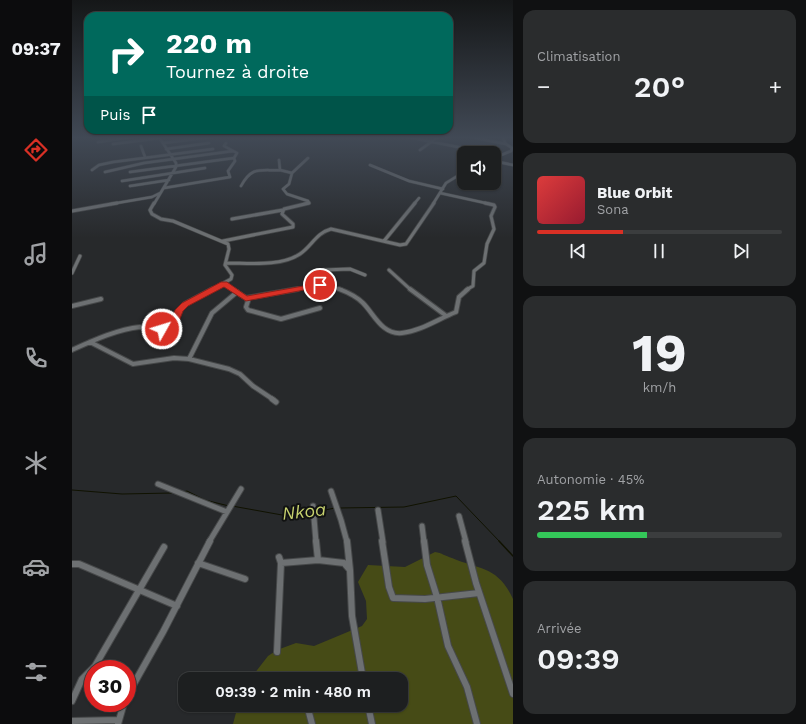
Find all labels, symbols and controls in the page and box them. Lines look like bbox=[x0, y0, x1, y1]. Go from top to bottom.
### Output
text: 220 m bbox=[166, 27, 252, 60]
icon: right bbox=[100, 28, 152, 80]
text: 09:37 bbox=[11, 38, 61, 59]
text: Climatisation bbox=[537, 49, 620, 64]
text: Tournez à droite bbox=[166, 61, 309, 82]
text: 20° bbox=[634, 69, 685, 104]
text: − bbox=[537, 74, 550, 99]
text: + bbox=[769, 74, 782, 99]
icon: arrive bbox=[138, 104, 160, 126]
text: Puis bbox=[100, 106, 130, 124]
icon: directions bbox=[22, 136, 50, 164]
map controls bbox=[457, 146, 501, 190]
button: sound bbox=[457, 146, 501, 190]
text: Blue Orbit bbox=[597, 184, 672, 202]
text: Sona bbox=[597, 202, 629, 217]
icon: music bbox=[22, 240, 50, 268]
icon: previous bbox=[567, 240, 589, 262]
icon: pause bbox=[648, 240, 670, 262]
icon: next bbox=[730, 240, 752, 262]
pin bbox=[303, 268, 337, 302]
icon: arrive bbox=[309, 274, 331, 296]
position arrow bbox=[141, 308, 183, 350]
text: 19 bbox=[632, 323, 687, 384]
icon: phone bbox=[22, 344, 50, 372]
text: km/h bbox=[643, 380, 676, 395]
icon: climate bbox=[22, 449, 50, 477]
text: Autonomie · 45% bbox=[537, 472, 644, 487]
text: 225 km bbox=[537, 492, 646, 527]
water label: Nkoa bbox=[281, 498, 327, 524]
icon: car bbox=[22, 553, 50, 581]
text: Arrivée bbox=[537, 621, 581, 636]
text: 09:39 bbox=[537, 641, 620, 676]
icon: filters bbox=[22, 658, 50, 686]
speed limit sign: 30 bbox=[84, 660, 136, 712]
text: 09:39 · 2 min · 480 m bbox=[215, 683, 371, 701]

